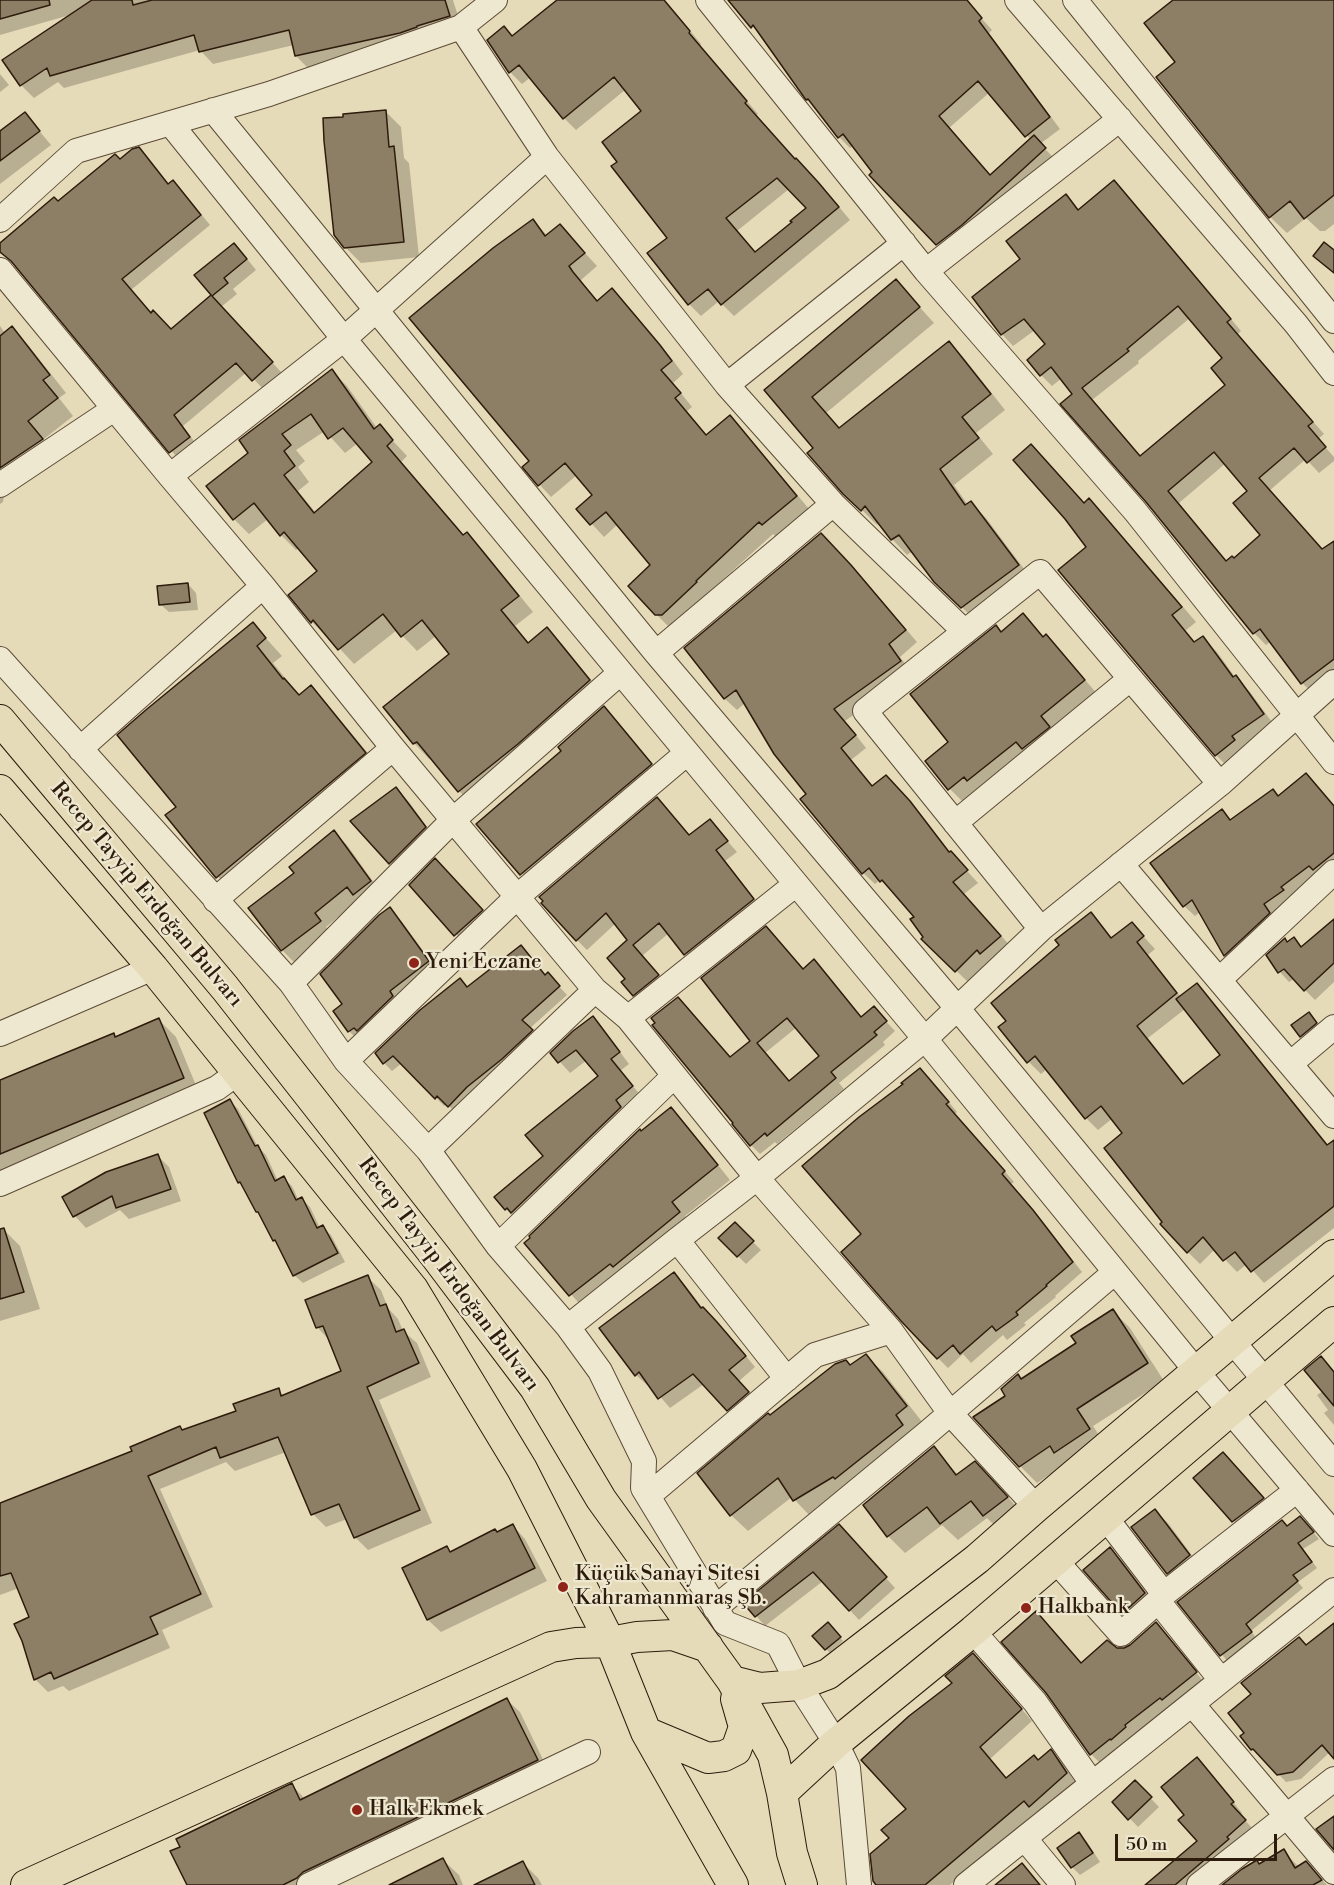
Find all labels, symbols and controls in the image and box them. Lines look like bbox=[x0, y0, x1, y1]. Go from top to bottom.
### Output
street label: Recep Tayyip Erdoğan Bulvarı bbox=[44, 777, 248, 1013]
place label: Yeni Eczane bbox=[426, 950, 542, 976]
marker: Yeni Eczane bbox=[407, 956, 421, 970]
street label: Recep Tayyip Erdoğan Bulvarı bbox=[352, 1153, 544, 1397]
place label: Küçük Sanayi Sitesi Kahramanmaraş Şb. bbox=[575, 1562, 766, 1612]
marker: Küçük Sanayi Sitesi Kahramanmaraş Şb. bbox=[556, 1580, 570, 1594]
place label: Halkbank bbox=[1038, 1595, 1129, 1621]
marker: Halkbank bbox=[1019, 1601, 1033, 1615]
place label: Halk Ekmek bbox=[369, 1797, 483, 1823]
marker: Halk Ekmek bbox=[350, 1803, 364, 1817]
scale bar bbox=[1118, 1822, 1280, 1860]
text: 50 m bbox=[1126, 1833, 1167, 1856]

